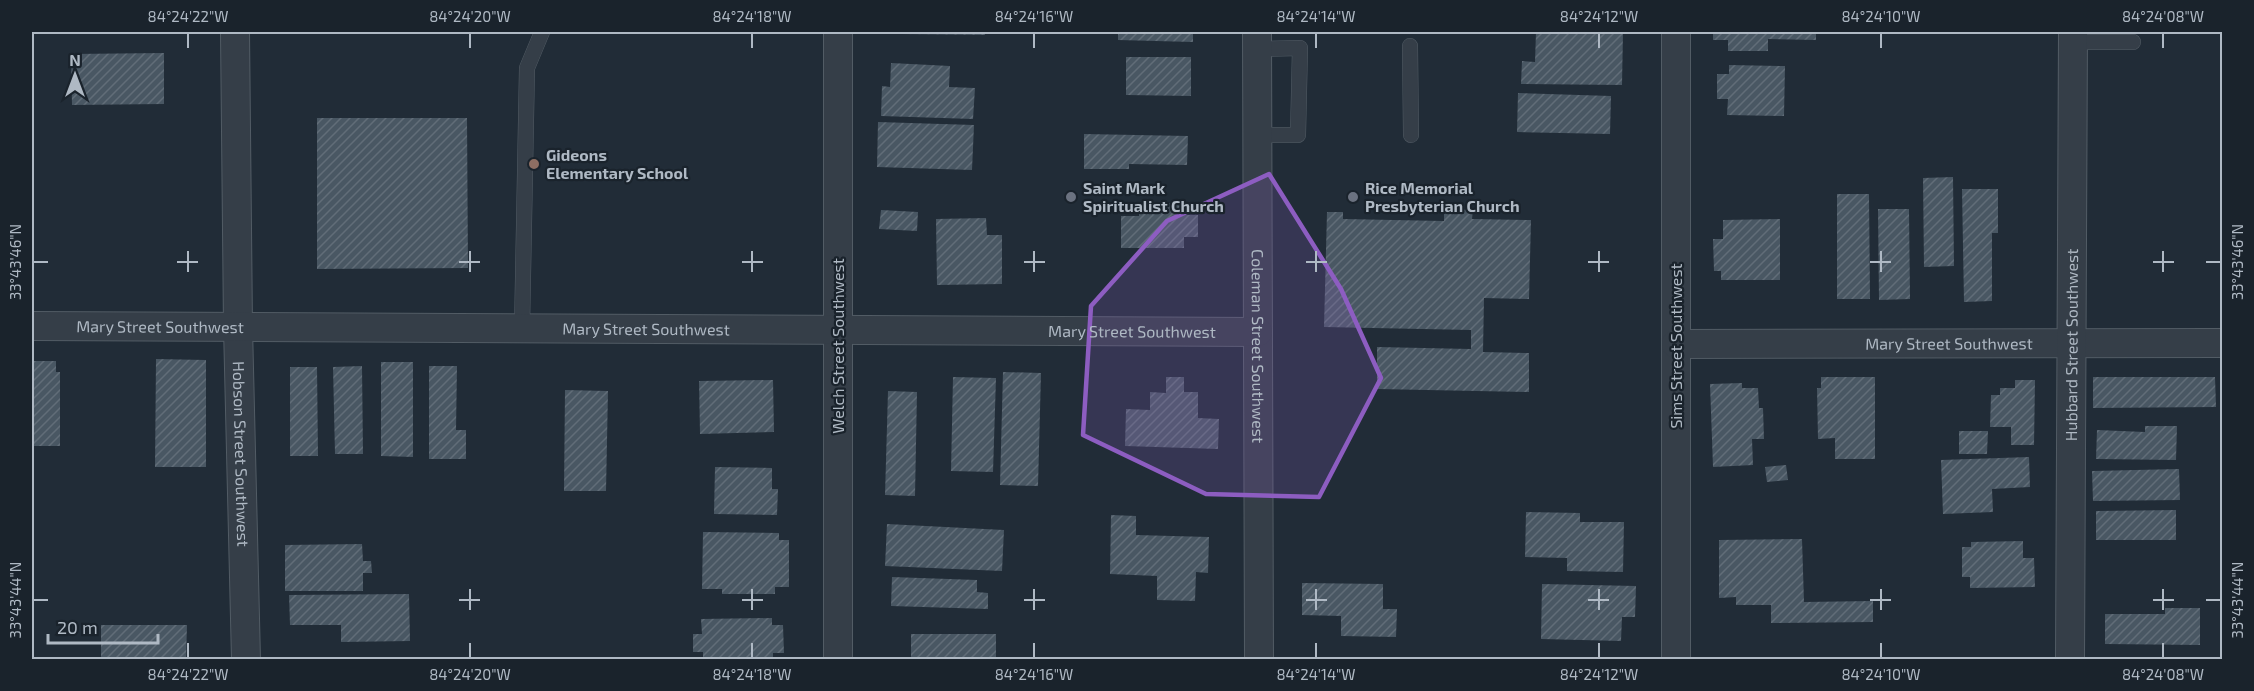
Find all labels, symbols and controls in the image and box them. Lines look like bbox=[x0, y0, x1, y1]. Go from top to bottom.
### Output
text: 84°24'22"W bbox=[148, 7, 228, 25]
text: 84°24'20"W bbox=[429, 7, 511, 25]
text: 84°24'18"W bbox=[712, 7, 792, 25]
text: 84°24'16"W bbox=[995, 7, 1073, 25]
text: 84°24'14"W bbox=[1276, 7, 1356, 25]
text: 84°24'12"W bbox=[1560, 7, 1638, 25]
text: 84°24'10"W bbox=[1841, 7, 1921, 25]
text: 84°24'08"W bbox=[2122, 7, 2204, 25]
north arrow bbox=[45, 45, 105, 105]
text: N bbox=[69, 50, 81, 69]
place label: Gideons Elementary School bbox=[546, 145, 689, 183]
marker: Gideons Elementary School bbox=[527, 157, 541, 171]
place label: Saint Mark Spiritualist Church bbox=[1083, 178, 1224, 215]
place label: Rice Memorial Presbyterian Church bbox=[1365, 178, 1520, 216]
marker: Saint Mark Spiritualist Church bbox=[1064, 190, 1078, 204]
marker: Rice Memorial Presbyterian Church bbox=[1346, 190, 1360, 204]
text: 33°43'46"N bbox=[6, 224, 24, 300]
text: 33°43'46"N bbox=[2228, 224, 2246, 300]
street label: Coleman Street Southwest bbox=[1249, 249, 1268, 443]
street label: Hubbard Street Southwest bbox=[2061, 249, 2081, 441]
street label: Welch Street Southwest bbox=[828, 258, 847, 434]
street label: Sims Street Southwest bbox=[1666, 263, 1685, 429]
street label: Mary Street Southwest bbox=[76, 316, 244, 336]
street label: Mary Street Southwest bbox=[562, 319, 730, 338]
street label: Mary Street Southwest bbox=[1048, 321, 1216, 341]
street label: Mary Street Southwest bbox=[1865, 333, 2033, 353]
street label: Hobson Street Southwest bbox=[230, 361, 253, 547]
text: 33°43'44"N bbox=[6, 562, 24, 638]
text: 33°43'44"N bbox=[2228, 562, 2246, 638]
scale bar bbox=[48, 607, 158, 645]
text: 20 m bbox=[57, 616, 98, 638]
text: 84°24'22"W bbox=[148, 665, 228, 683]
text: 84°24'20"W bbox=[429, 665, 511, 683]
text: 84°24'18"W bbox=[712, 665, 792, 683]
text: 84°24'16"W bbox=[995, 665, 1073, 683]
text: 84°24'14"W bbox=[1276, 665, 1356, 683]
text: 84°24'12"W bbox=[1560, 665, 1638, 683]
text: 84°24'10"W bbox=[1841, 665, 1921, 683]
text: 84°24'08"W bbox=[2122, 665, 2204, 683]

